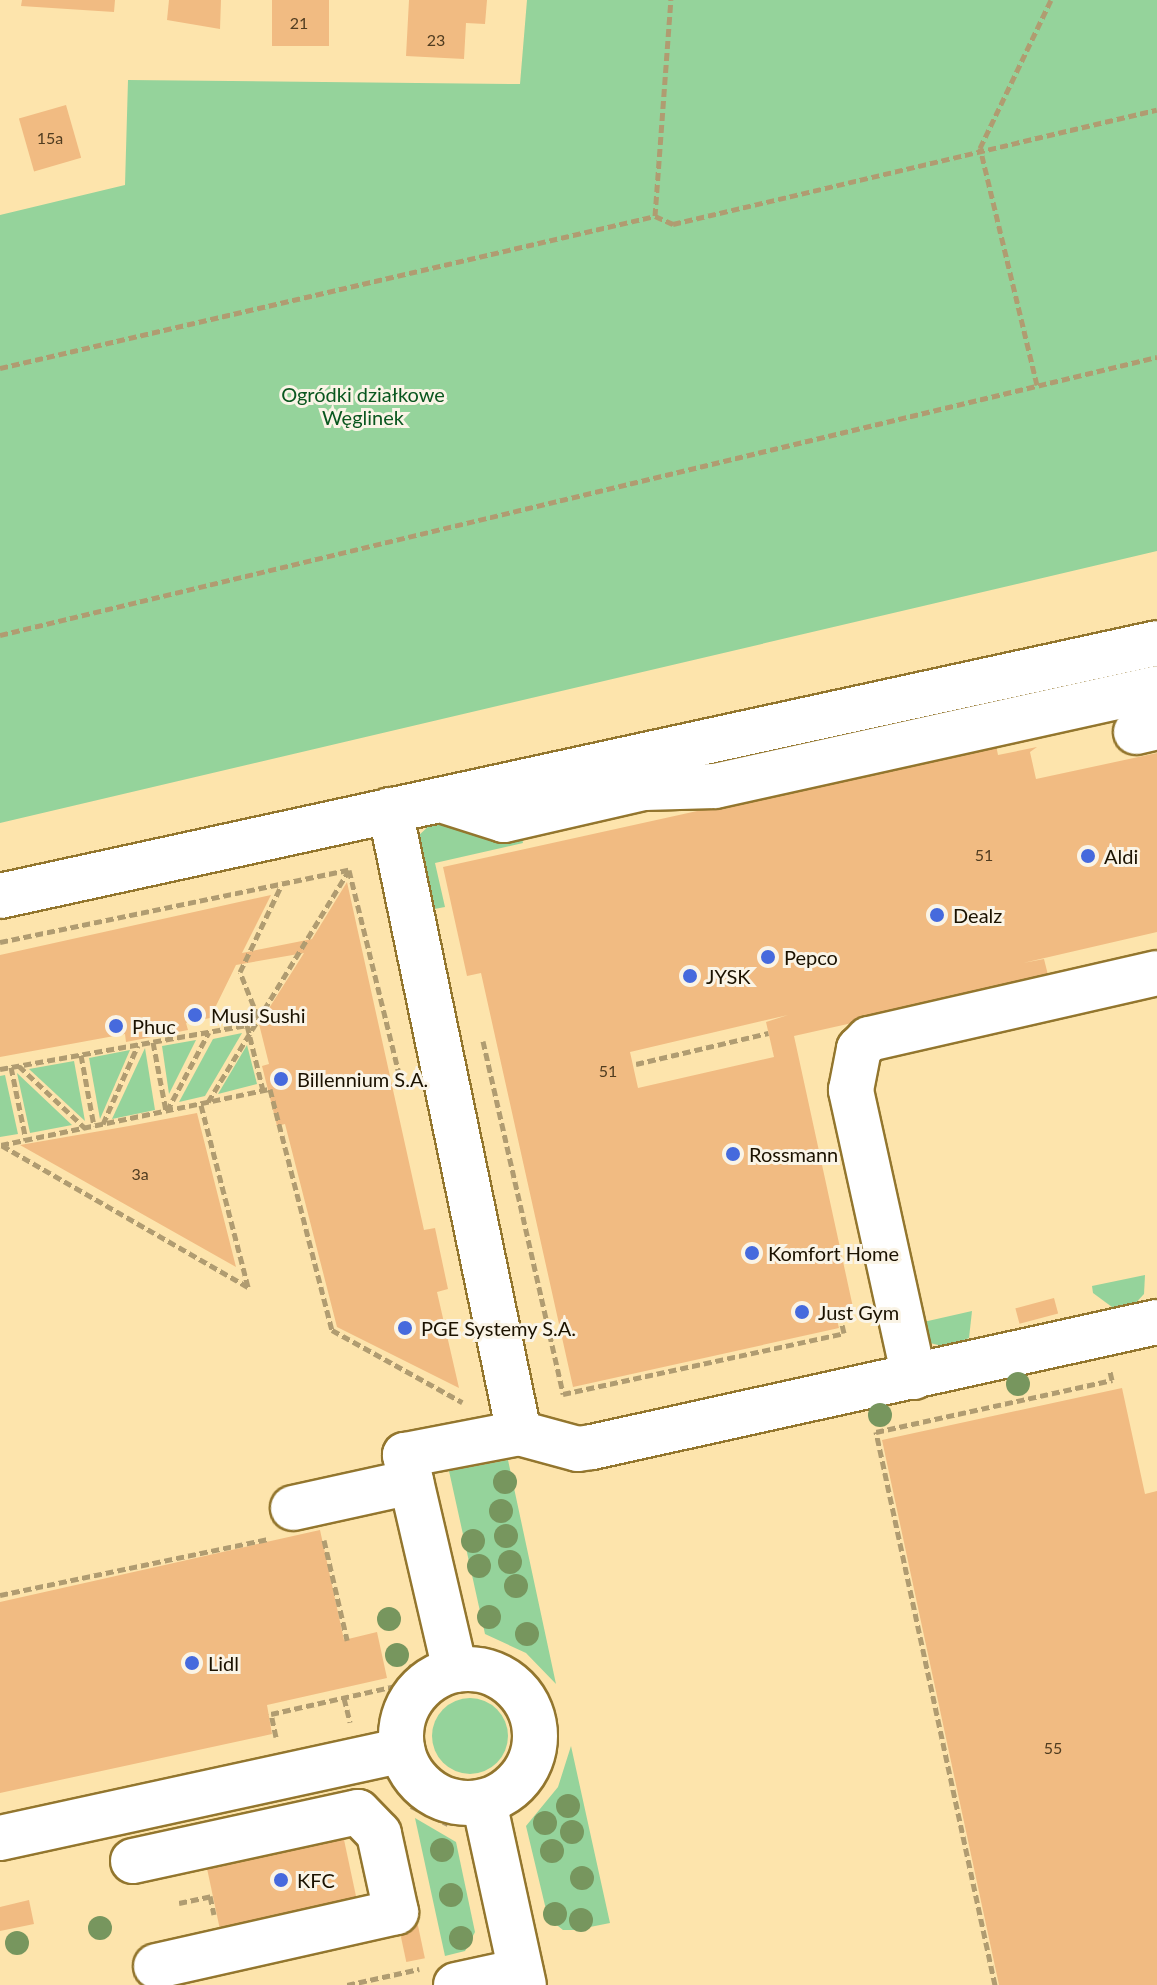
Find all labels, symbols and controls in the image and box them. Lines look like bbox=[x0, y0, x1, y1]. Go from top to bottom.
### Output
house number: 21 bbox=[290, 13, 308, 33]
house number: 23 bbox=[427, 30, 445, 50]
house number: 15a bbox=[37, 128, 63, 148]
park label: Ogródki działkowe Węglinek bbox=[281, 382, 445, 429]
place label: Aldi bbox=[1104, 844, 1138, 868]
house number: 51 bbox=[975, 845, 993, 865]
marker: Aldi bbox=[1079, 847, 1097, 865]
place label: Dealz bbox=[953, 903, 1002, 927]
marker: Dealz bbox=[928, 906, 946, 924]
place label: Pepco bbox=[784, 945, 838, 969]
marker: Pepco bbox=[759, 948, 777, 966]
place label: JYSK bbox=[706, 964, 751, 988]
marker: JYSK bbox=[681, 967, 699, 985]
place label: Musi Sushi bbox=[211, 1003, 306, 1027]
marker: Musi Sushi bbox=[186, 1006, 204, 1024]
place label: Phuc bbox=[132, 1014, 176, 1038]
marker: Phuc bbox=[107, 1017, 125, 1035]
house number: 51 bbox=[599, 1061, 617, 1081]
place label: Billennium S.A. bbox=[297, 1067, 428, 1091]
marker: Billennium S.A. bbox=[272, 1070, 290, 1088]
place label: Rossmann bbox=[749, 1142, 838, 1166]
marker: Rossmann bbox=[724, 1145, 742, 1163]
house number: 3a bbox=[131, 1164, 149, 1184]
place label: Komfort Home bbox=[768, 1241, 899, 1265]
marker: Komfort Home bbox=[743, 1244, 761, 1262]
place label: Just Gym bbox=[818, 1300, 899, 1324]
marker: Just Gym bbox=[793, 1303, 811, 1321]
place label: PGE Systemy S.A. bbox=[421, 1316, 577, 1340]
marker: PGE Systemy S.A. bbox=[396, 1319, 414, 1337]
place label: Lidl bbox=[208, 1651, 239, 1675]
marker: Lidl bbox=[183, 1654, 201, 1672]
house number: 55 bbox=[1044, 1738, 1062, 1758]
place label: KFC bbox=[297, 1868, 335, 1892]
marker: KFC bbox=[272, 1871, 290, 1889]

